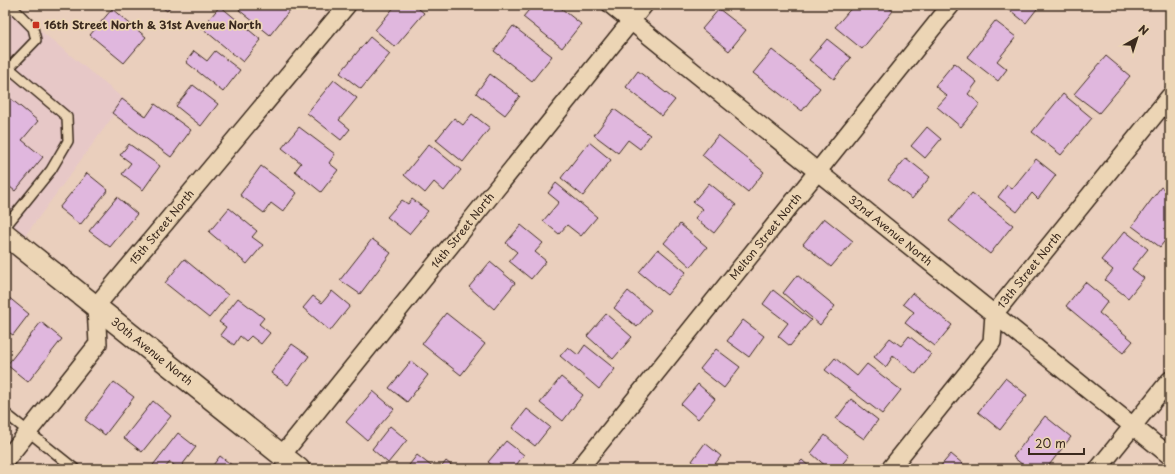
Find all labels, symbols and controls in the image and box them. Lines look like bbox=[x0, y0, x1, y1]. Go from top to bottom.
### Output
place label: 16th Street North & 31st Avenue North bbox=[44, 16, 262, 33]
north arrow bbox=[1117, 18, 1157, 58]
marker: 16th Street North & 31st Avenue North bbox=[31, 20, 41, 30]
text: N bbox=[1135, 20, 1153, 39]
street label: 15th Street North bbox=[125, 186, 198, 268]
street label: 14th Street North bbox=[426, 189, 498, 272]
street label: Melton Street North bbox=[725, 189, 805, 283]
street label: 32nd Avenue North bbox=[845, 191, 937, 269]
street label: 13th Street North bbox=[993, 228, 1065, 312]
street label: 30th Avenue North bbox=[107, 313, 197, 389]
scale bar bbox=[1029, 430, 1084, 456]
text: 20 m bbox=[1035, 434, 1066, 452]

